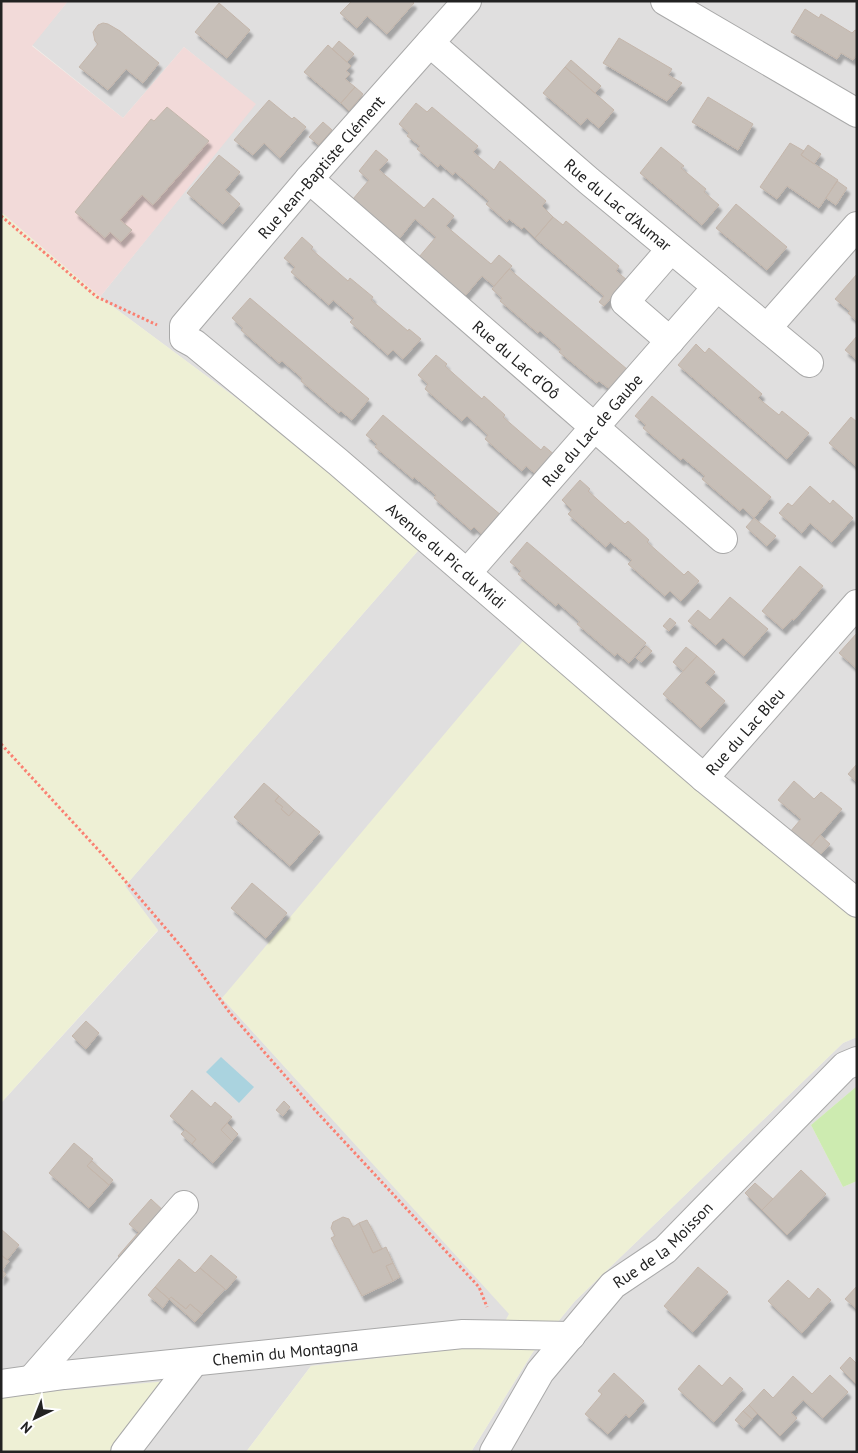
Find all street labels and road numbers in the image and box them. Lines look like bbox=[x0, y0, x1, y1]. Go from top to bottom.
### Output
street label: Rue Jean-Baptiste Clément bbox=[253, 91, 389, 243]
street label: Rue du Lac d'Aumar bbox=[560, 154, 676, 255]
street label: Rue du Lac d'Oô bbox=[468, 316, 565, 403]
street label: Rue du Lac de Gaube bbox=[537, 369, 647, 490]
street label: Avenue du Pic du Midi bbox=[382, 498, 510, 613]
street label: Rue du Lac Bleu bbox=[701, 684, 789, 779]
street label: Rue de la Moisson bbox=[609, 1197, 717, 1292]
street label: Chemin du Montagna bbox=[211, 1335, 359, 1370]

